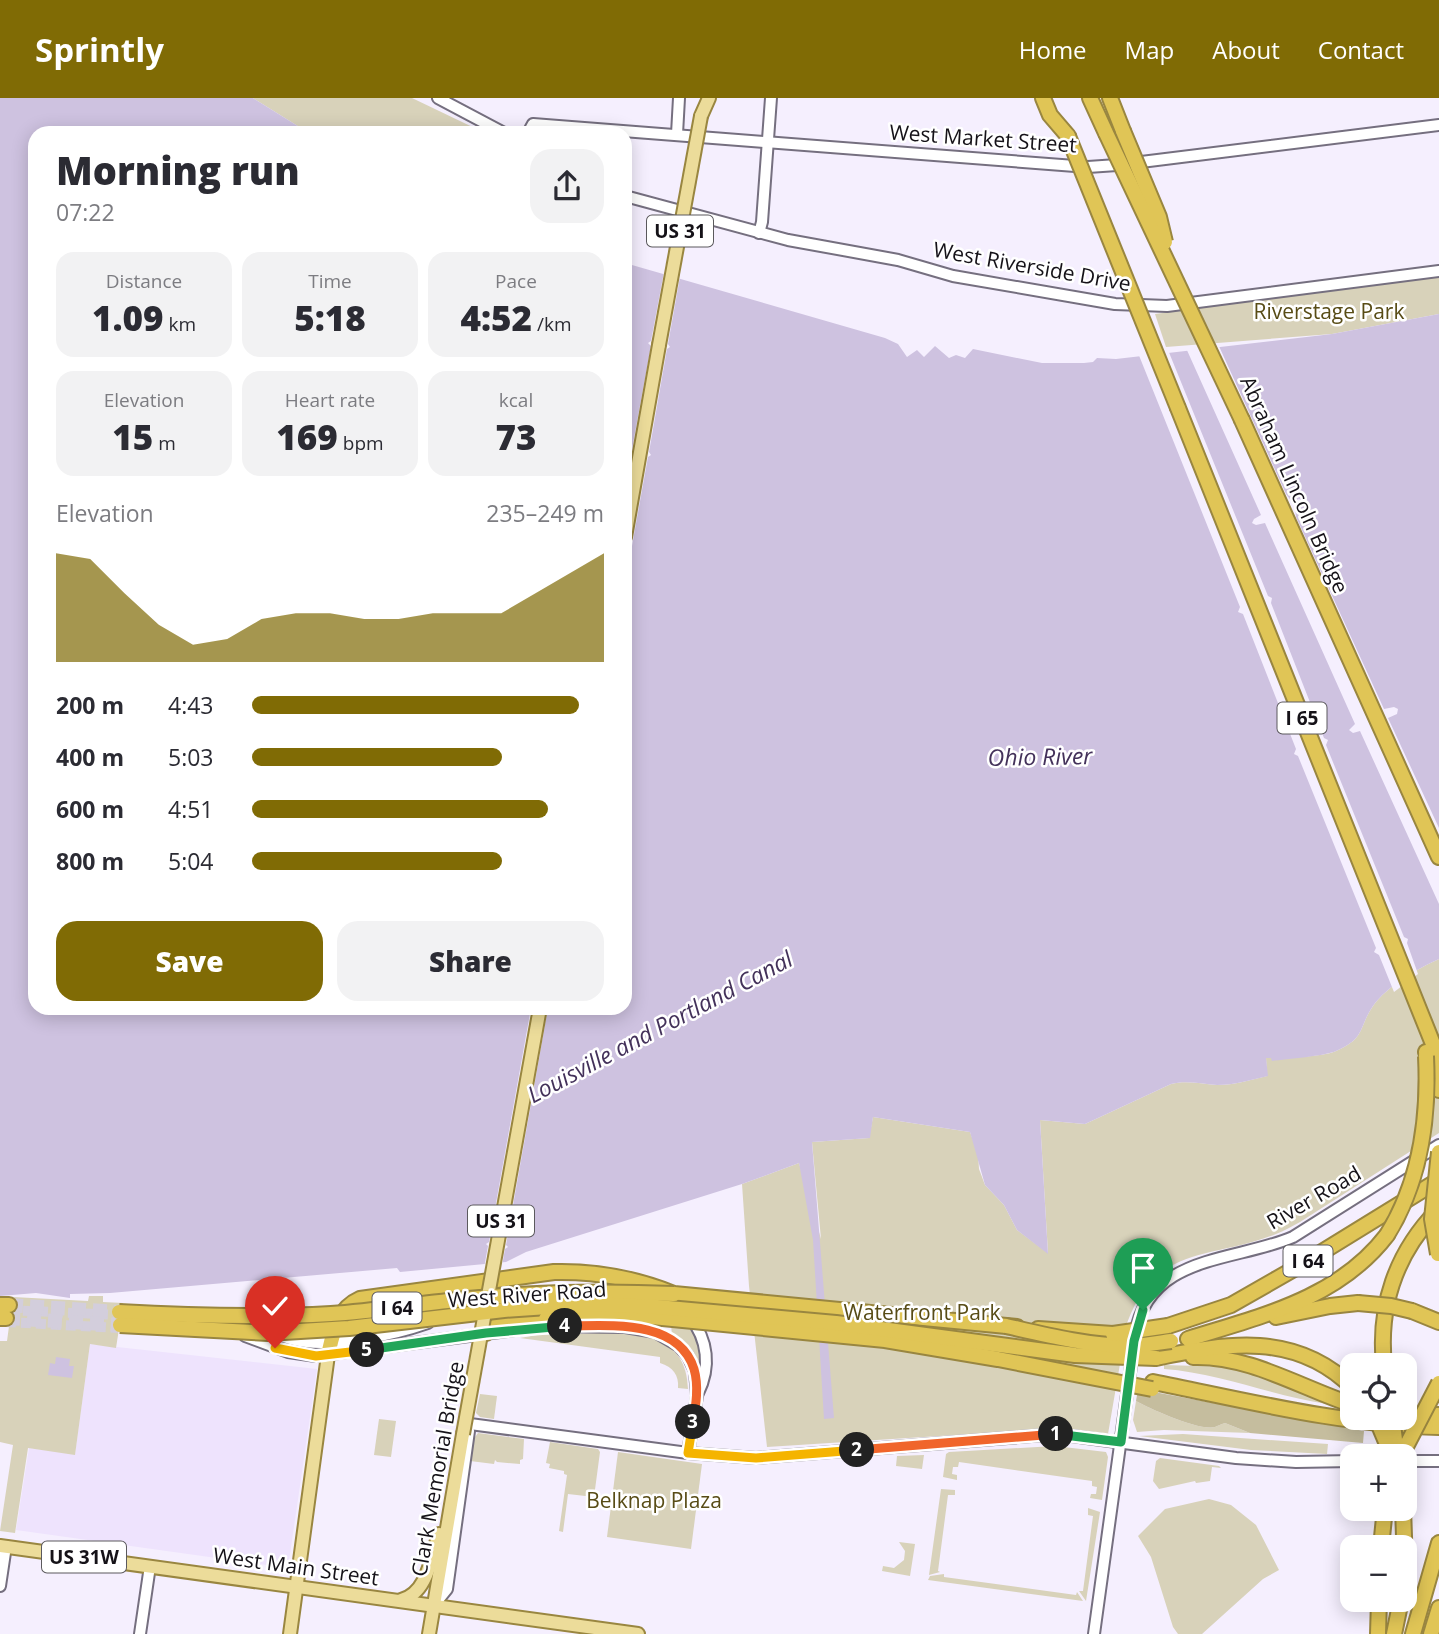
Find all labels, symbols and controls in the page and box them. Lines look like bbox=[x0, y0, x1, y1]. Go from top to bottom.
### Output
text: Sprintly bbox=[35, 27, 164, 72]
text: Home bbox=[1019, 33, 1087, 66]
text: Map bbox=[1125, 33, 1174, 66]
text: About bbox=[1212, 33, 1280, 66]
text: Contact bbox=[1318, 33, 1404, 66]
street label: West Market Street bbox=[888, 117, 1078, 159]
text: Morning run bbox=[56, 144, 300, 196]
button: share bbox=[530, 149, 604, 223]
text: 07:22 bbox=[56, 196, 115, 228]
road number: US 31 bbox=[647, 216, 713, 246]
street label: West Riverside Drive bbox=[931, 235, 1133, 297]
text: Distance bbox=[106, 268, 182, 294]
text: Time bbox=[308, 268, 352, 294]
text: Pace bbox=[495, 268, 537, 294]
text: 1.09 bbox=[92, 294, 164, 341]
text: 5:18 bbox=[294, 294, 366, 341]
text: 4:52 bbox=[460, 294, 532, 341]
park label: Riverstage Park bbox=[1254, 297, 1404, 325]
text: km bbox=[164, 311, 196, 337]
text: /km bbox=[532, 311, 572, 337]
street label: Abraham Lincoln Bridge bbox=[1234, 372, 1355, 598]
text: Elevation bbox=[104, 387, 184, 413]
text: Heart rate bbox=[285, 387, 375, 413]
text: kcal bbox=[499, 387, 533, 413]
text: 15 bbox=[112, 413, 153, 460]
text: 169 bbox=[276, 413, 338, 460]
text: 73 bbox=[495, 413, 537, 460]
text: m bbox=[153, 430, 176, 456]
text: bpm bbox=[338, 430, 384, 456]
text: Elevation bbox=[56, 497, 154, 529]
text: 235–249 m bbox=[486, 497, 604, 529]
text: 200 m bbox=[56, 689, 124, 721]
text: 4:43 bbox=[168, 689, 214, 721]
road number: I 65 bbox=[1278, 702, 1326, 734]
water label: Ohio River bbox=[987, 739, 1093, 773]
text: 400 m bbox=[56, 741, 124, 773]
text: 5:03 bbox=[168, 741, 214, 773]
text: 600 m bbox=[56, 793, 124, 825]
text: 4:51 bbox=[168, 793, 214, 825]
text: 800 m bbox=[56, 845, 124, 877]
text: 5:04 bbox=[168, 845, 214, 877]
button: Save bbox=[56, 921, 323, 1001]
button: Share bbox=[337, 921, 604, 1001]
water label: Louisville and Portland Canal bbox=[521, 942, 799, 1110]
street label: River Road bbox=[1261, 1159, 1366, 1235]
road number: US 31 bbox=[468, 1205, 534, 1236]
pin bbox=[1113, 1238, 1173, 1310]
road number: I 64 bbox=[1284, 1246, 1332, 1276]
icon: arrive bbox=[1124, 1249, 1162, 1287]
street label: West River Road bbox=[447, 1274, 607, 1314]
pin bbox=[245, 1276, 305, 1348]
icon: check bbox=[256, 1287, 294, 1325]
road number: I 64 bbox=[372, 1292, 422, 1324]
park label: Waterfront Park bbox=[844, 1298, 1000, 1326]
pin: 4 bbox=[548, 1308, 582, 1344]
text: 4 bbox=[559, 1312, 570, 1338]
pin: 5 bbox=[350, 1332, 384, 1368]
text: 5 bbox=[361, 1336, 372, 1362]
map controls bbox=[1340, 1353, 1417, 1612]
button: locate bbox=[1340, 1353, 1417, 1430]
street label: Clark Memorial Bridge bbox=[404, 1359, 470, 1579]
pin: 3 bbox=[676, 1404, 710, 1440]
text: 3 bbox=[687, 1408, 698, 1434]
pin: 1 bbox=[1038, 1416, 1074, 1452]
text: 1 bbox=[1050, 1420, 1061, 1446]
pin: 2 bbox=[840, 1432, 874, 1468]
text: 2 bbox=[851, 1436, 862, 1462]
button: + bbox=[1340, 1444, 1417, 1521]
park label: Belknap Plaza bbox=[586, 1486, 722, 1514]
button: − bbox=[1340, 1535, 1417, 1612]
road number: US 31W bbox=[42, 1541, 126, 1572]
street label: West Main Street bbox=[212, 1541, 381, 1591]

